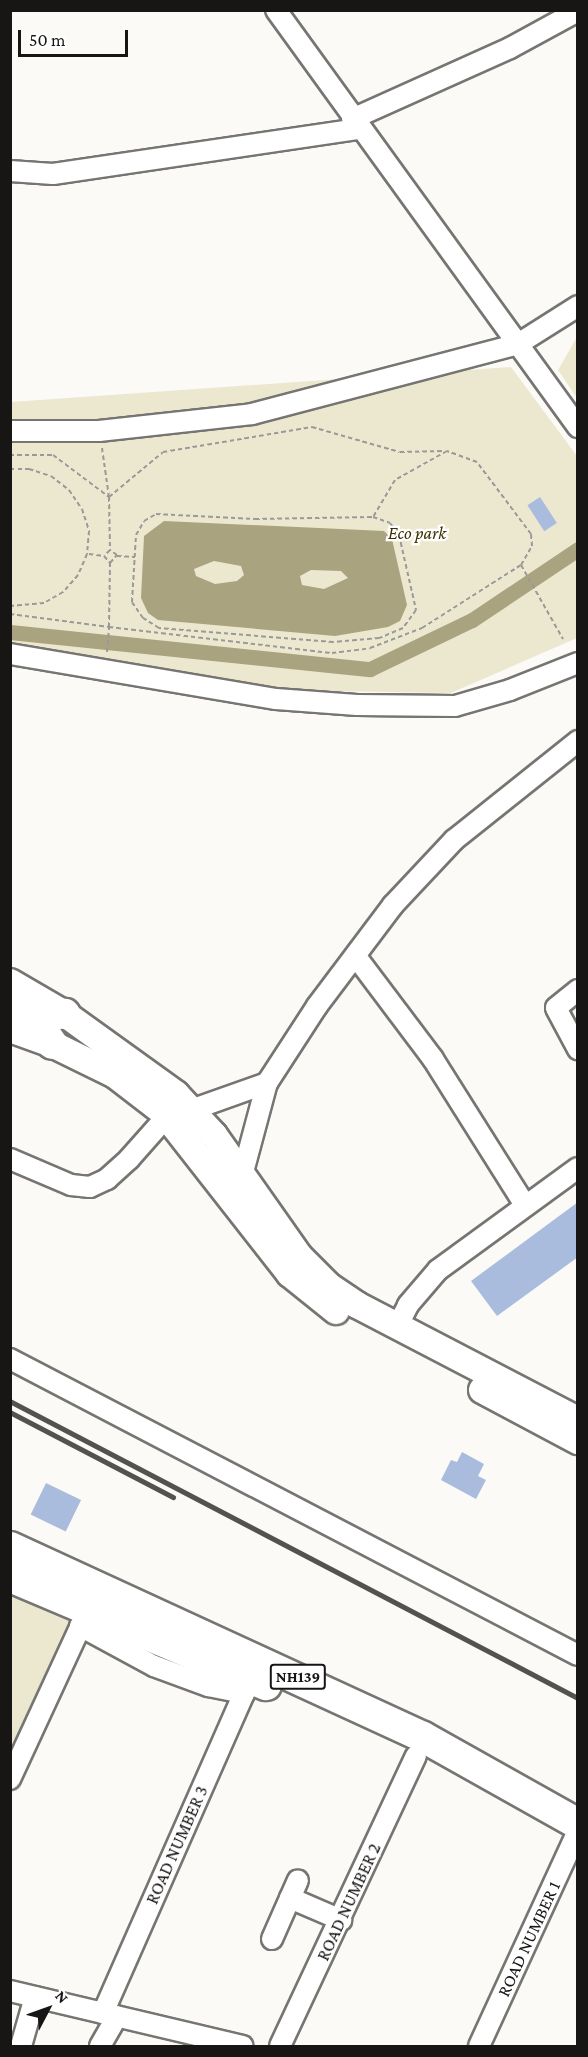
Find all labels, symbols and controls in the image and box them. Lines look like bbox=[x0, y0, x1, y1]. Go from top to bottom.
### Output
scale bar bbox=[21, 18, 130, 56]
text: 50 m bbox=[29, 30, 66, 50]
park label: Eco park bbox=[388, 522, 446, 544]
road number: NH139 bbox=[270, 1664, 326, 1690]
street label: ROAD NUMBER 3 bbox=[141, 1782, 213, 1908]
street label: ROAD NUMBER 2 bbox=[312, 1840, 386, 1964]
street label: ROAD NUMBER 1 bbox=[493, 1878, 565, 2000]
north arrow bbox=[18, 1979, 78, 2039]
text: N bbox=[52, 1987, 72, 2007]

